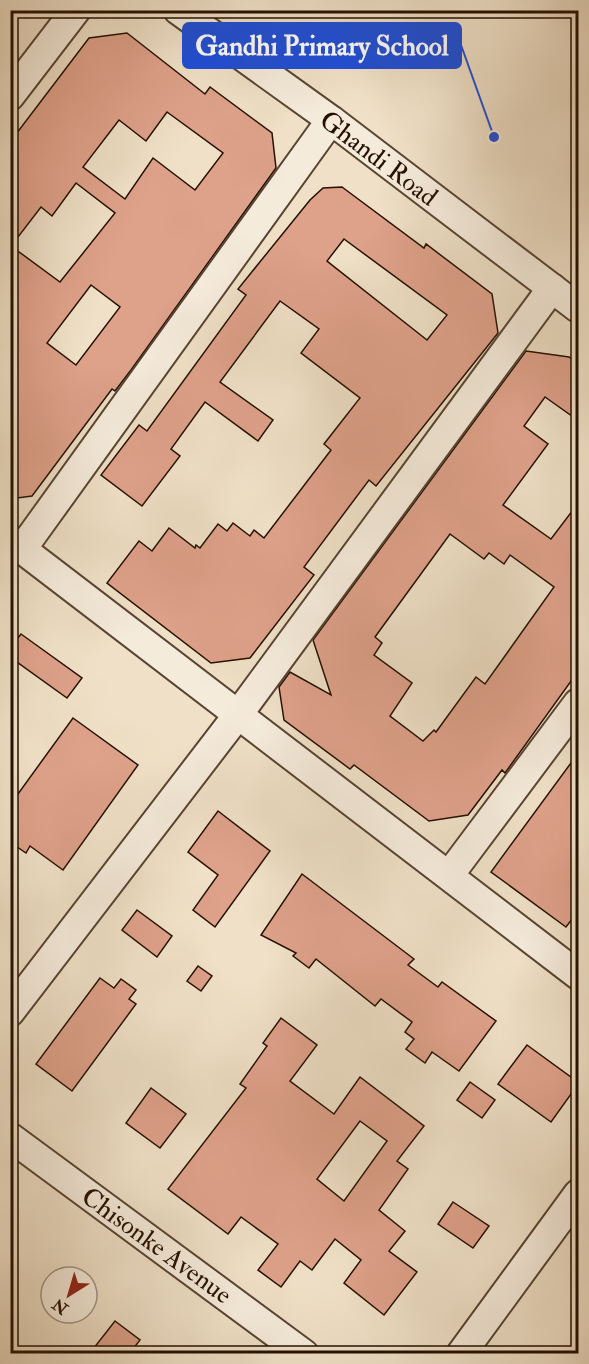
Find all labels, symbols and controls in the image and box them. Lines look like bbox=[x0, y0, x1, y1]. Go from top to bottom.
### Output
callout: Gandhi Primary School bbox=[183, 23, 461, 68]
text: Gandhi Primary School bbox=[195, 30, 450, 64]
street label: Ghandi Road bbox=[313, 104, 444, 214]
street label: Chisonke Avenue bbox=[75, 1181, 238, 1311]
north arrow bbox=[39, 1265, 99, 1325]
text: N bbox=[48, 1293, 73, 1319]

